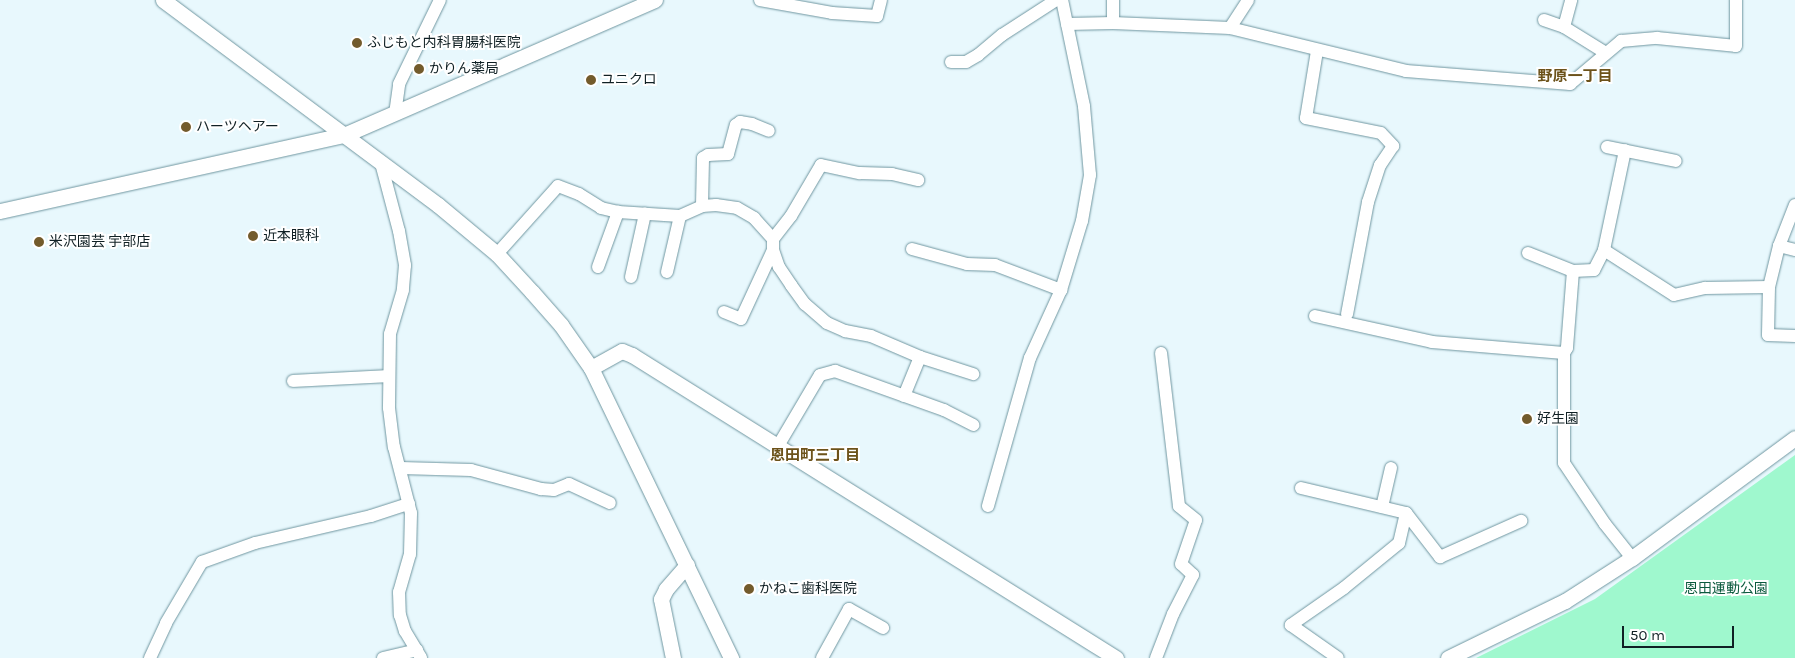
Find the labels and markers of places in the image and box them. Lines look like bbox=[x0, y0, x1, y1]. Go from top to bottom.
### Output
place label: ふじもと内科胃腸科医院 bbox=[367, 35, 521, 51]
marker: ふじもと内科胃腸科医院 bbox=[351, 37, 363, 49]
place label: かりん薬局 bbox=[429, 61, 499, 77]
marker: かりん薬局 bbox=[413, 63, 425, 75]
place label: ユニクロ bbox=[601, 72, 657, 88]
marker: ユニクロ bbox=[585, 74, 597, 86]
place label: ハーツヘアー bbox=[196, 119, 279, 135]
marker: ハーツヘアー bbox=[180, 121, 192, 133]
place label: 近本眼科 bbox=[263, 228, 319, 244]
marker: 近本眼科 bbox=[247, 230, 259, 242]
place label: 米沢園芸 宇部店 bbox=[49, 234, 150, 250]
marker: 米沢園芸 宇部店 bbox=[33, 236, 45, 248]
place label: 好生園 bbox=[1537, 411, 1579, 427]
marker: 好生園 bbox=[1521, 413, 1533, 425]
place label: かねこ歯科医院 bbox=[759, 581, 857, 597]
marker: かねこ歯科医院 bbox=[743, 583, 755, 595]

